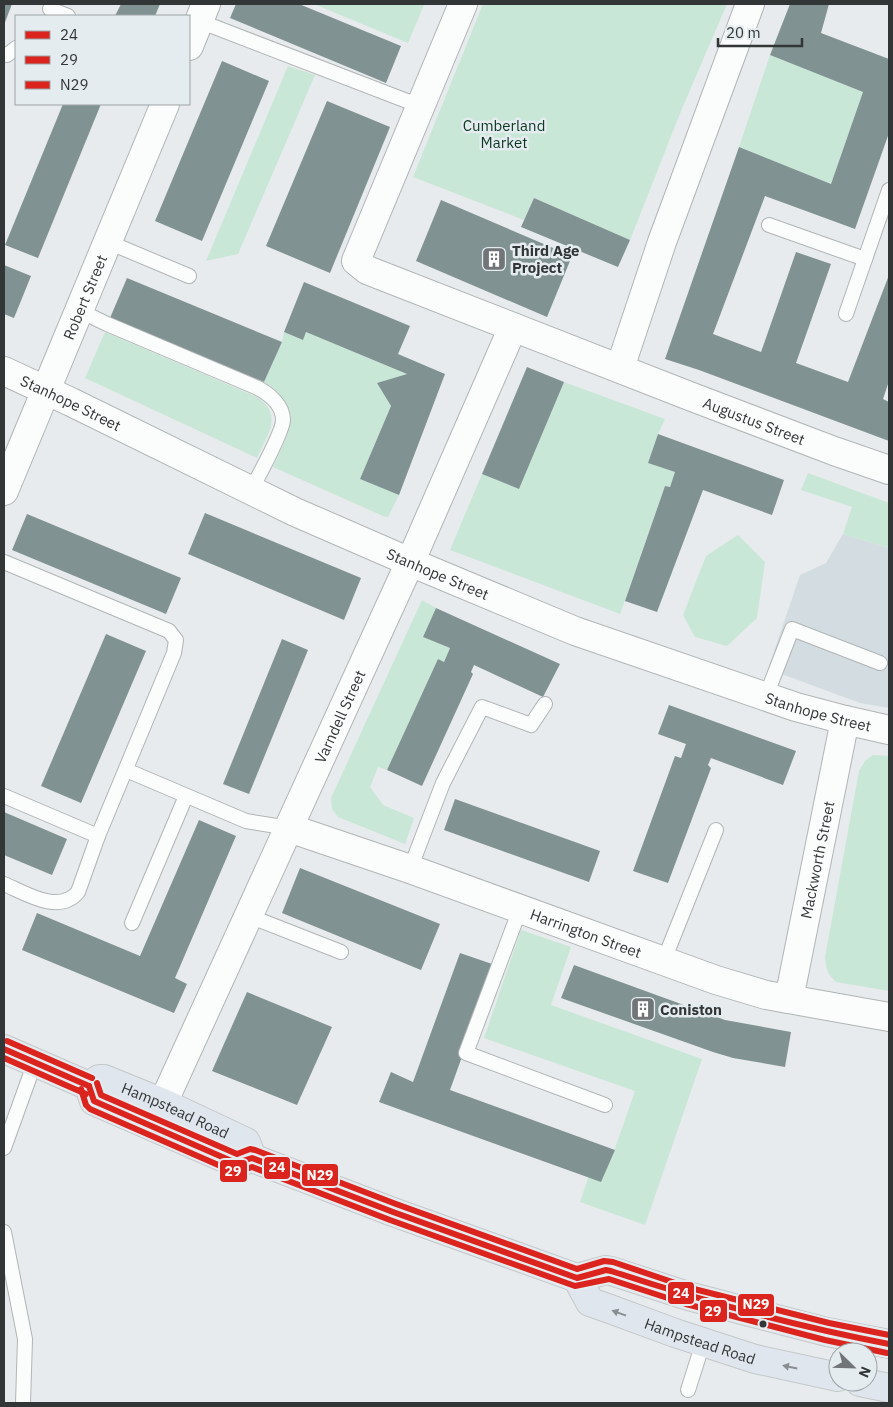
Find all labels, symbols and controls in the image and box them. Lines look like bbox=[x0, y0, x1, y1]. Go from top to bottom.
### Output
legend bbox=[15, 15, 190, 105]
scale bar bbox=[718, 15, 802, 47]
text: 20 m bbox=[726, 23, 761, 42]
text: 24 bbox=[60, 25, 78, 44]
text: 29 bbox=[60, 50, 78, 69]
text: N29 bbox=[60, 75, 89, 94]
park label: Cumberland Market bbox=[463, 116, 545, 152]
place label: Third Age Project bbox=[512, 241, 580, 277]
building icon: Third Age Project bbox=[481, 246, 507, 272]
street label: Robert Street bbox=[59, 252, 111, 342]
street label: Stanhope Street bbox=[18, 371, 124, 435]
street label: Augustus Street bbox=[700, 393, 808, 449]
street label: Stanhope Street bbox=[384, 544, 492, 603]
street label: Varndell Street bbox=[310, 667, 369, 766]
street label: Stanhope Street bbox=[763, 688, 873, 735]
street label: Mackworth Street bbox=[796, 799, 838, 920]
street label: Harrington Street bbox=[528, 904, 644, 962]
building icon: Coniston bbox=[630, 996, 656, 1022]
place label: Coniston bbox=[660, 1000, 722, 1019]
street label: Hampstead Road bbox=[119, 1078, 232, 1142]
line badge: 24 bbox=[263, 1156, 291, 1180]
text: 24 bbox=[269, 1158, 285, 1176]
line badge: 29 bbox=[219, 1159, 248, 1183]
text: 29 bbox=[225, 1162, 241, 1180]
line badge: N29 bbox=[301, 1163, 339, 1187]
text: N29 bbox=[307, 1166, 333, 1184]
line badge: 24 bbox=[667, 1281, 695, 1305]
text: 24 bbox=[673, 1284, 689, 1302]
line badge: N29 bbox=[737, 1293, 775, 1317]
text: N29 bbox=[743, 1295, 769, 1313]
line badge: 29 bbox=[699, 1299, 728, 1323]
text: 29 bbox=[705, 1302, 721, 1320]
one-way arrow bbox=[611, 1309, 626, 1317]
street label: Hampstead Road bbox=[642, 1313, 758, 1368]
unlabelled marker bbox=[758, 1319, 768, 1329]
north arrow bbox=[828, 1342, 878, 1392]
one-way arrow bbox=[783, 1363, 798, 1371]
text: N bbox=[855, 1364, 875, 1380]

